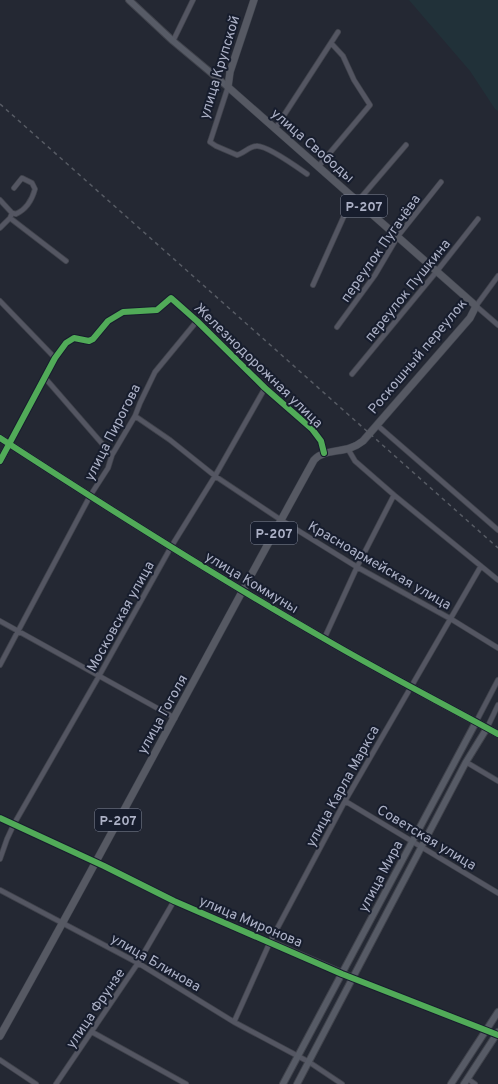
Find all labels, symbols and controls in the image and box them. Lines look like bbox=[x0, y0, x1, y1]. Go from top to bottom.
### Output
street label: улица Крупской bbox=[197, 14, 244, 121]
street label: улица Свободы bbox=[267, 105, 357, 187]
street label: переулок Пугачёва bbox=[338, 192, 425, 306]
road number: Р-207 bbox=[341, 195, 387, 217]
street label: переулок Пушкина bbox=[362, 236, 455, 346]
street label: Роскошный переулок bbox=[365, 296, 471, 418]
street label: Железнодорожная улица bbox=[190, 300, 326, 432]
street label: улица Пирогова bbox=[82, 381, 145, 484]
street label: Красноармейская улица bbox=[305, 518, 454, 614]
road number: Р-207 bbox=[251, 522, 297, 544]
street label: улица Коммуны bbox=[201, 549, 301, 618]
street label: Московская улица bbox=[84, 558, 159, 675]
street label: улица Гоголя bbox=[134, 672, 192, 758]
street label: улица Карла Маркса bbox=[303, 723, 384, 850]
street label: Советская улица bbox=[374, 802, 479, 875]
road number: Р-207 bbox=[95, 809, 141, 831]
street label: улица Мира bbox=[355, 838, 407, 915]
street label: улица Миронова bbox=[196, 893, 305, 952]
street label: улица Блинова bbox=[107, 931, 203, 996]
street label: улица Фрунзе bbox=[63, 965, 129, 1052]

